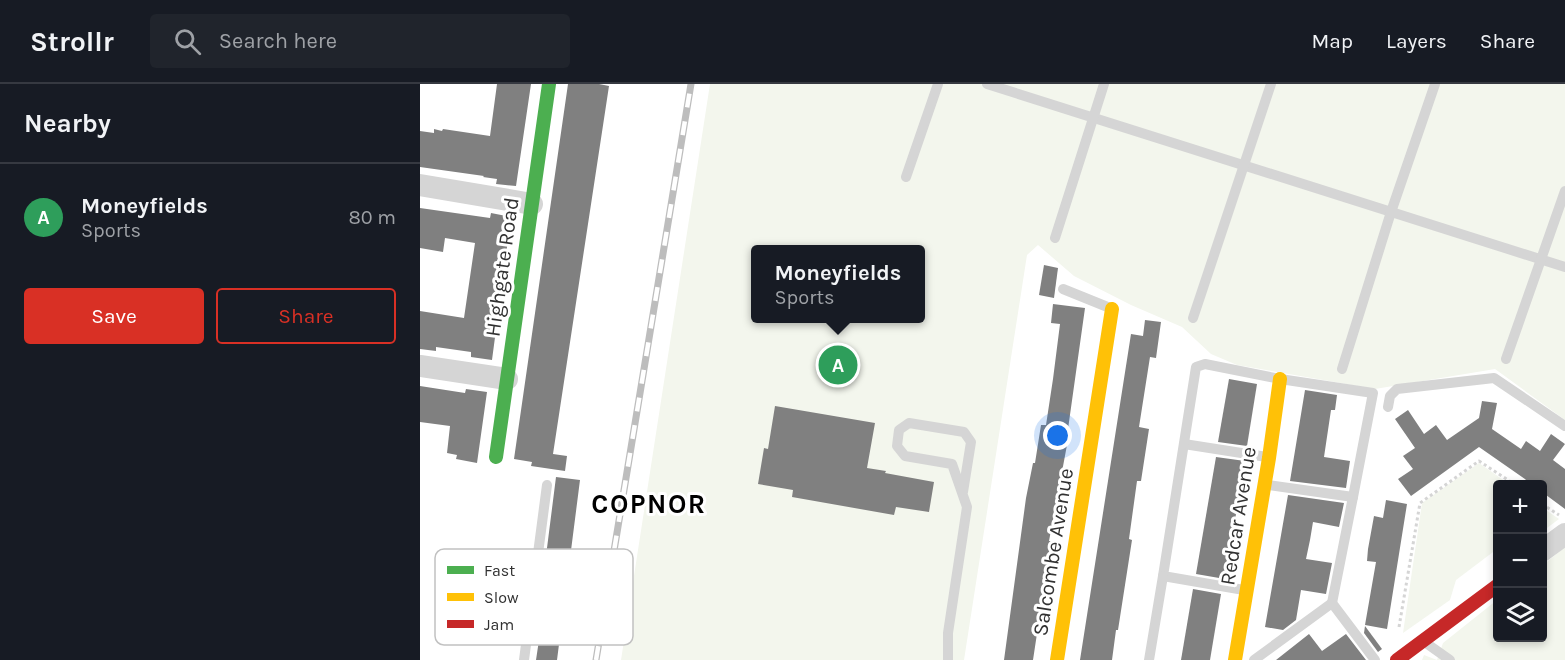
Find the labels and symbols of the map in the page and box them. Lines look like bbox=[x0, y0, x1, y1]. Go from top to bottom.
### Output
street label: Highgate Road bbox=[480, 196, 524, 338]
pin: A bbox=[818, 342, 858, 388]
your location bbox=[1043, 421, 1072, 450]
street label: Redcar Avenue bbox=[1215, 445, 1261, 587]
street label: Salcombe Avenue bbox=[1028, 466, 1078, 638]
district label: COPNOR bbox=[591, 488, 707, 520]
legend bbox=[435, 549, 633, 645]
text: Fast bbox=[484, 561, 515, 580]
text: Slow bbox=[484, 588, 519, 607]
text: Jam bbox=[484, 615, 514, 634]

